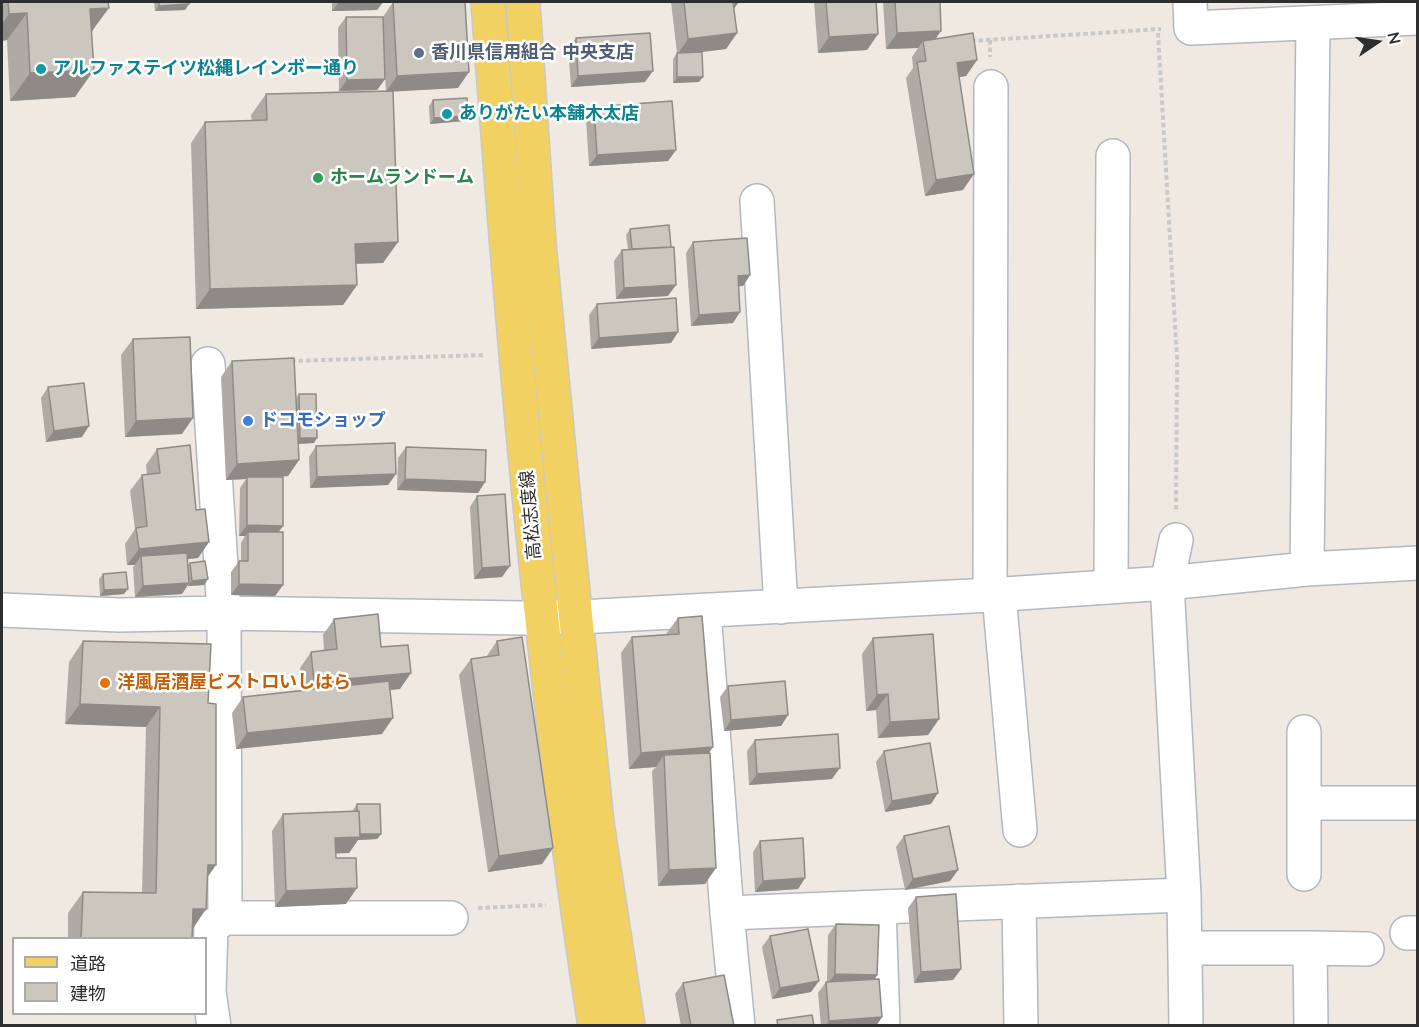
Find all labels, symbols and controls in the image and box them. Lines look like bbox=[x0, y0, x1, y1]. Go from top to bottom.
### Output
north arrow bbox=[1347, 12, 1407, 72]
text: N bbox=[1383, 30, 1406, 46]
place label: 香川県信用組合 中央支店 bbox=[431, 42, 634, 64]
marker: 香川県信用組合 中央支店 bbox=[412, 46, 426, 60]
place label: アルファステイツ松縄レインボー通り bbox=[53, 58, 359, 80]
marker: アルファステイツ松縄レインボー通り bbox=[34, 62, 48, 76]
place label: ありがたい本舗木太店 bbox=[459, 103, 639, 125]
marker: ありがたい本舗木太店 bbox=[440, 107, 454, 121]
place label: ホームランドーム bbox=[330, 167, 474, 189]
marker: ホームランドーム bbox=[311, 171, 325, 185]
place label: ドコモショップ bbox=[260, 410, 386, 432]
marker: ドコモショップ bbox=[241, 414, 255, 428]
street label: 高松志度線 bbox=[516, 469, 546, 561]
place label: 洋風居酒屋ビストロいしはら bbox=[117, 672, 351, 694]
marker: 洋風居酒屋ビストロいしはら bbox=[98, 676, 112, 690]
legend bbox=[12, 937, 207, 1015]
text: 道路 bbox=[70, 952, 106, 975]
text: 建物 bbox=[70, 982, 106, 1005]

